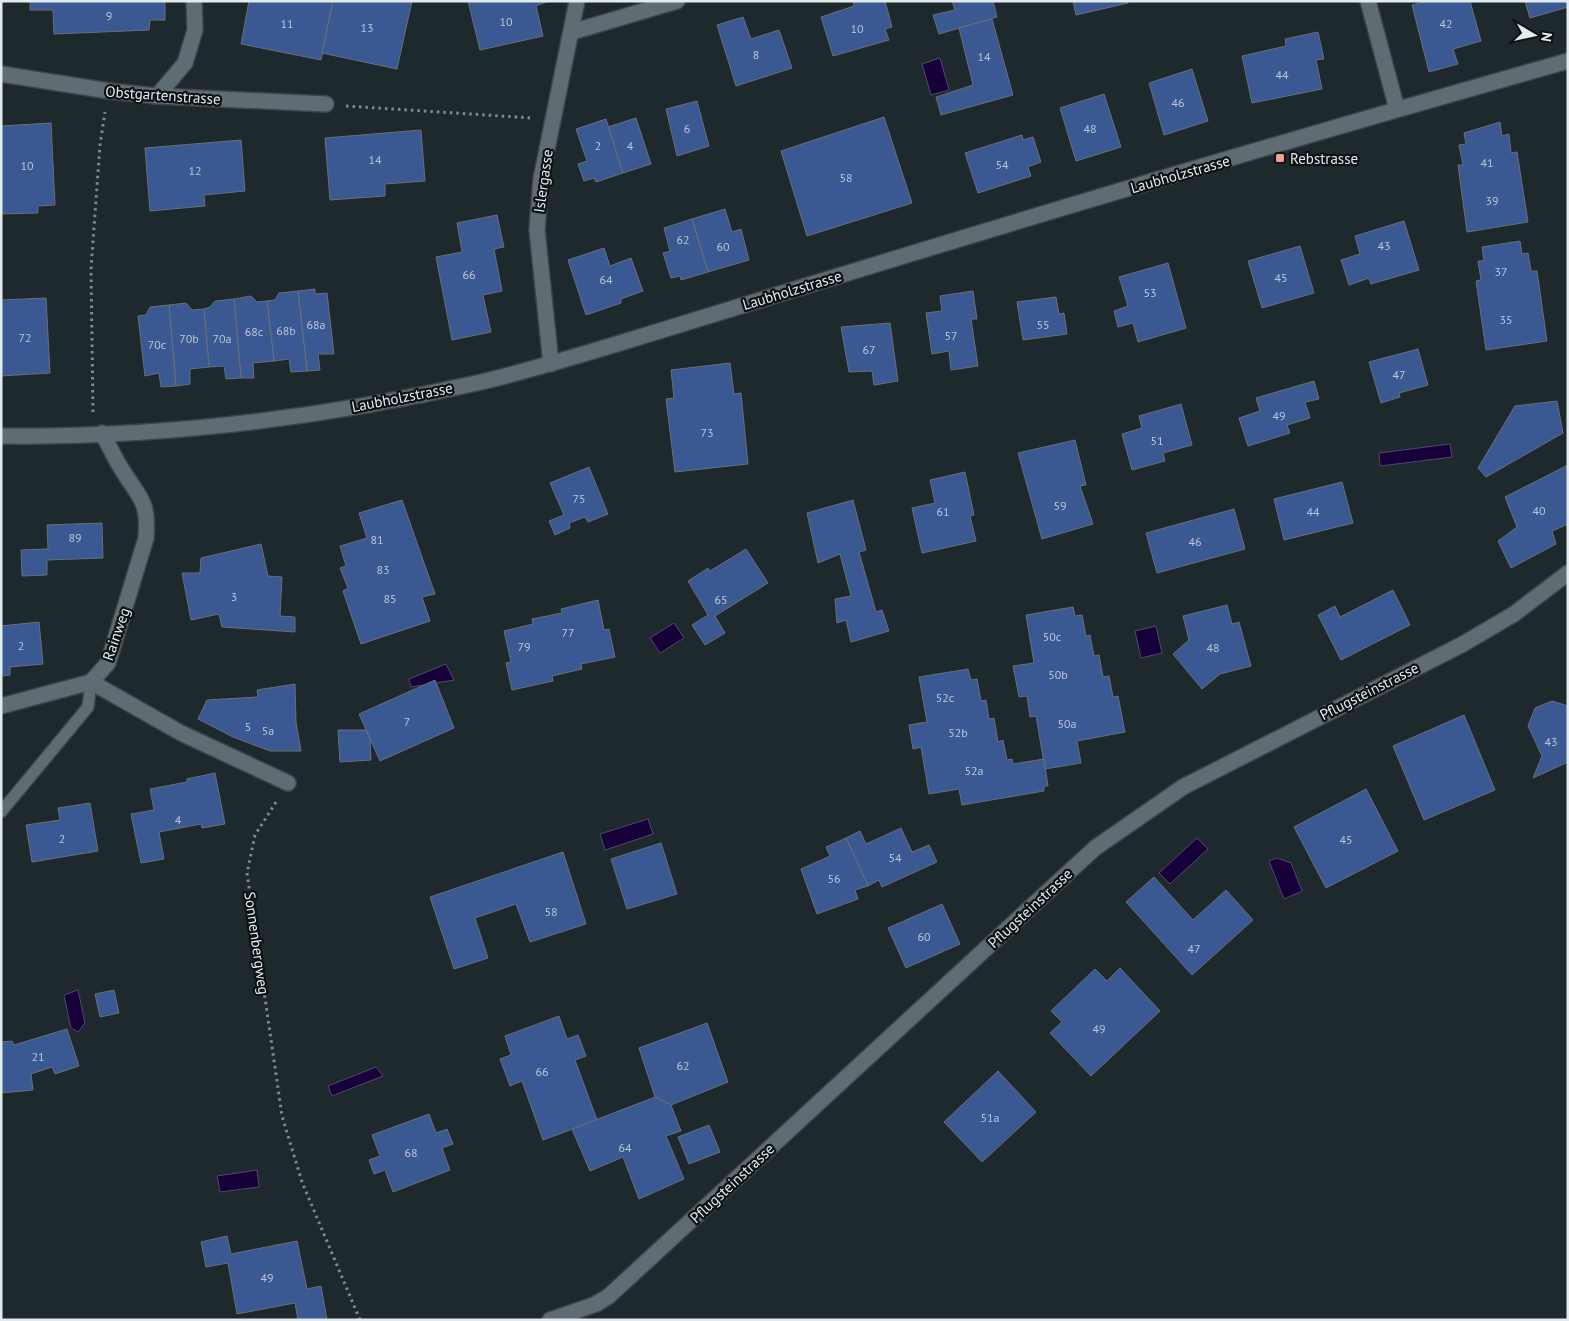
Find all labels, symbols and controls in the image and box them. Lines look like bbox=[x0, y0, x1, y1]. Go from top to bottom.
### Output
house number: 9 bbox=[106, 8, 112, 23]
north arrow bbox=[1509, 10, 1559, 60]
house number: 10 bbox=[499, 14, 513, 29]
house number: 11 bbox=[280, 16, 294, 31]
house number: 42 bbox=[1439, 16, 1453, 31]
house number: 13 bbox=[360, 20, 374, 35]
house number: 10 bbox=[850, 21, 864, 36]
text: N bbox=[1537, 31, 1556, 43]
house number: 8 bbox=[753, 47, 759, 62]
house number: 14 bbox=[977, 49, 991, 64]
house number: 44 bbox=[1275, 67, 1289, 82]
street label: Obstgartenstrasse bbox=[105, 81, 221, 109]
house number: 46 bbox=[1171, 95, 1185, 110]
house number: 6 bbox=[684, 121, 690, 136]
house number: 48 bbox=[1083, 121, 1097, 136]
house number: 2 bbox=[595, 138, 601, 153]
house number: 4 bbox=[627, 138, 634, 153]
street label: Islergasse bbox=[529, 148, 557, 214]
place label: Rebstrasse bbox=[1290, 149, 1358, 168]
street label: Laubholzstrasse bbox=[1128, 151, 1232, 197]
house number: 14 bbox=[368, 152, 382, 167]
marker: Rebstrasse bbox=[1274, 152, 1286, 164]
house number: 41 bbox=[1480, 155, 1494, 170]
house number: 54 bbox=[995, 157, 1009, 172]
house number: 10 bbox=[20, 158, 34, 173]
house number: 12 bbox=[188, 163, 202, 178]
house number: 58 bbox=[839, 170, 853, 185]
house number: 39 bbox=[1485, 193, 1499, 208]
house number: 62 bbox=[676, 232, 690, 247]
house number: 43 bbox=[1377, 238, 1391, 253]
house number: 60 bbox=[716, 239, 730, 254]
house number: 37 bbox=[1494, 264, 1508, 279]
street label: Laubholzstrasse bbox=[740, 266, 844, 314]
house number: 66 bbox=[462, 267, 476, 282]
house number: 45 bbox=[1274, 270, 1288, 285]
house number: 64 bbox=[599, 272, 613, 287]
house number: 53 bbox=[1143, 285, 1157, 300]
house number: 35 bbox=[1499, 312, 1513, 327]
house number: 68a bbox=[306, 317, 326, 332]
house number: 55 bbox=[1036, 317, 1050, 332]
house number: 68b bbox=[276, 323, 296, 338]
house number: 68c bbox=[245, 324, 264, 339]
house number: 57 bbox=[944, 328, 958, 343]
house number: 72 bbox=[18, 330, 32, 345]
house number: 70b bbox=[179, 331, 199, 346]
house number: 70a bbox=[212, 331, 232, 346]
house number: 70c bbox=[148, 337, 167, 352]
house number: 67 bbox=[862, 342, 876, 357]
house number: 47 bbox=[1392, 367, 1406, 382]
street label: Laubholzstrasse bbox=[350, 378, 454, 416]
house number: 49 bbox=[1272, 408, 1286, 423]
house number: 73 bbox=[700, 425, 714, 440]
house number: 51 bbox=[1150, 433, 1164, 448]
house number: 75 bbox=[572, 491, 586, 506]
house number: 59 bbox=[1053, 498, 1067, 513]
house number: 40 bbox=[1532, 503, 1546, 518]
house number: 61 bbox=[936, 504, 950, 519]
house number: 44 bbox=[1306, 504, 1320, 519]
house number: 89 bbox=[68, 530, 82, 545]
house number: 81 bbox=[370, 532, 384, 547]
house number: 46 bbox=[1188, 534, 1202, 549]
house number: 83 bbox=[376, 562, 390, 577]
house number: 3 bbox=[231, 589, 237, 604]
house number: 85 bbox=[383, 591, 397, 606]
house number: 65 bbox=[714, 592, 728, 607]
street label: Rainweg bbox=[98, 605, 134, 663]
house number: 77 bbox=[561, 625, 575, 640]
house number: 50c bbox=[1043, 629, 1062, 644]
house number: 2 bbox=[18, 638, 24, 653]
house number: 79 bbox=[517, 639, 531, 654]
house number: 48 bbox=[1206, 640, 1220, 655]
street label: Pflugsteinstrasse bbox=[1316, 658, 1422, 724]
house number: 50b bbox=[1048, 667, 1068, 682]
house number: 52c bbox=[936, 690, 955, 705]
house number: 7 bbox=[404, 714, 410, 729]
house number: 50a bbox=[1057, 716, 1077, 731]
house number: 5 bbox=[245, 719, 251, 734]
house number: 5a bbox=[262, 723, 274, 738]
house number: 52b bbox=[948, 725, 968, 740]
house number: 43 bbox=[1544, 734, 1558, 749]
house number: 52a bbox=[964, 763, 984, 778]
house number: 4 bbox=[175, 812, 182, 827]
house number: 2 bbox=[59, 831, 65, 846]
house number: 45 bbox=[1339, 832, 1353, 847]
house number: 54 bbox=[888, 850, 902, 865]
street label: Pflugsteinstrasse bbox=[984, 864, 1076, 952]
house number: 56 bbox=[827, 871, 841, 886]
street label: Sonnenbergweg bbox=[240, 890, 274, 996]
house number: 58 bbox=[544, 904, 558, 919]
house number: 60 bbox=[917, 929, 931, 944]
house number: 47 bbox=[1187, 941, 1201, 956]
house number: 49 bbox=[1092, 1021, 1106, 1036]
house number: 21 bbox=[31, 1049, 45, 1064]
house number: 62 bbox=[676, 1058, 690, 1073]
house number: 66 bbox=[535, 1064, 549, 1079]
house number: 51a bbox=[980, 1110, 1000, 1125]
street label: Pflugsteinstrasse bbox=[686, 1139, 778, 1227]
house number: 64 bbox=[618, 1140, 632, 1155]
house number: 68 bbox=[404, 1145, 418, 1160]
house number: 49 bbox=[260, 1270, 274, 1285]

